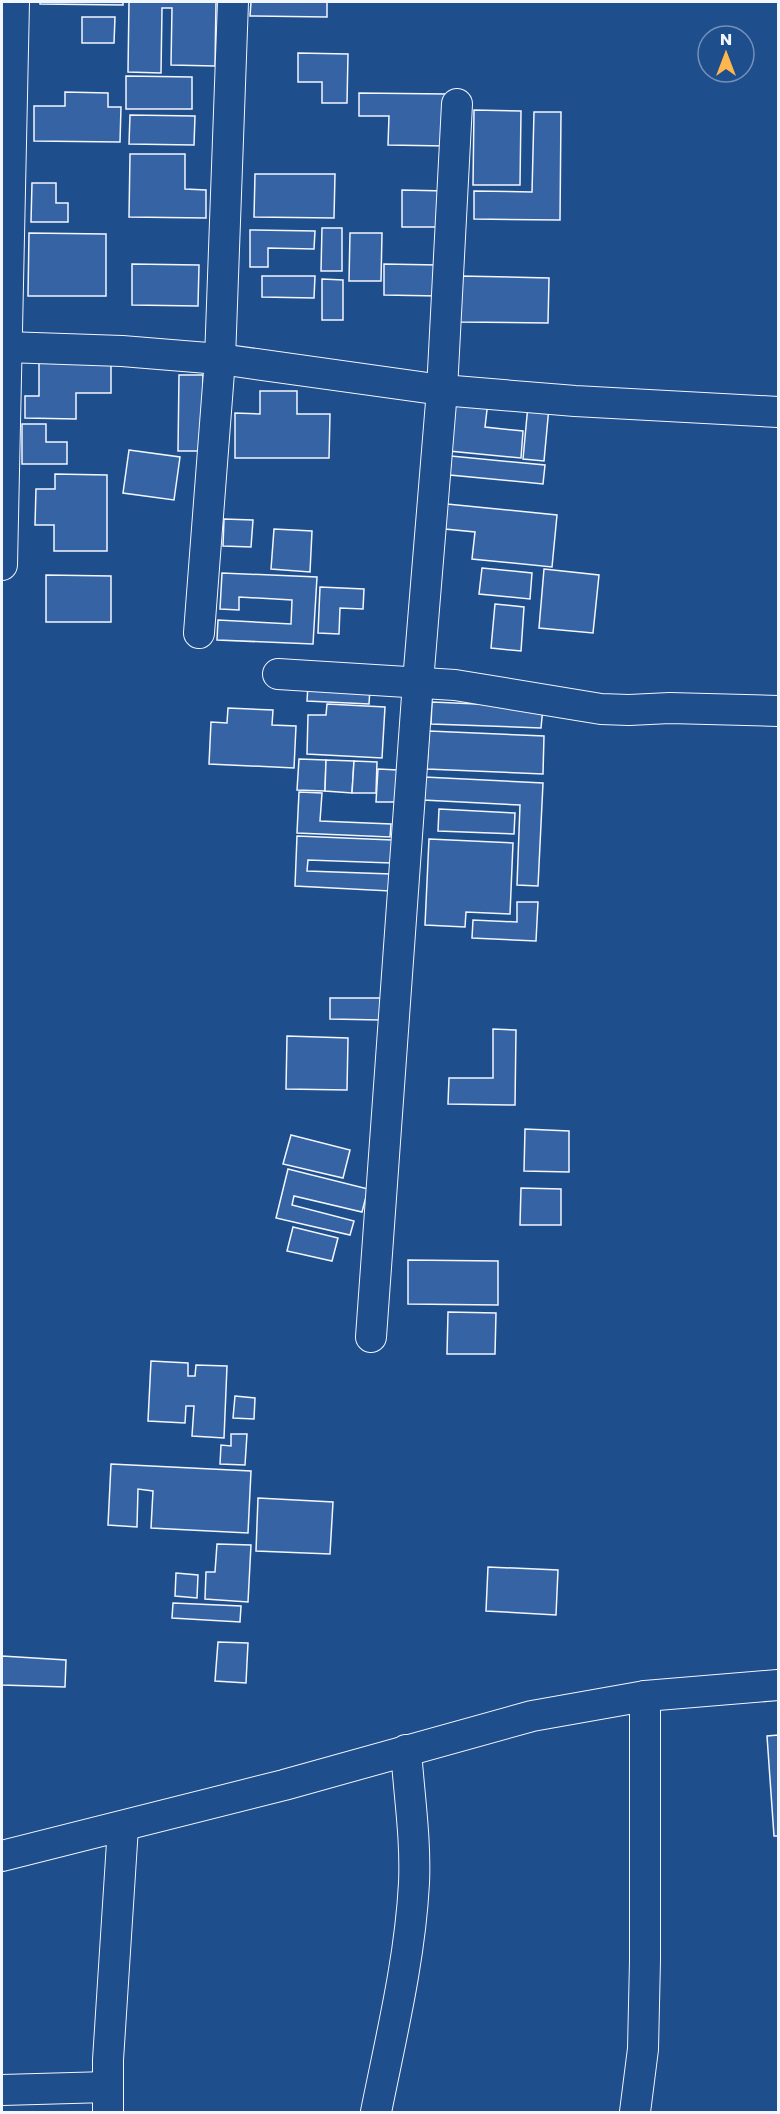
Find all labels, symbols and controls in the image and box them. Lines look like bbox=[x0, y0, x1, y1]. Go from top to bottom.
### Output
north arrow bbox=[696, 24, 756, 84]
text: N bbox=[720, 28, 732, 51]

